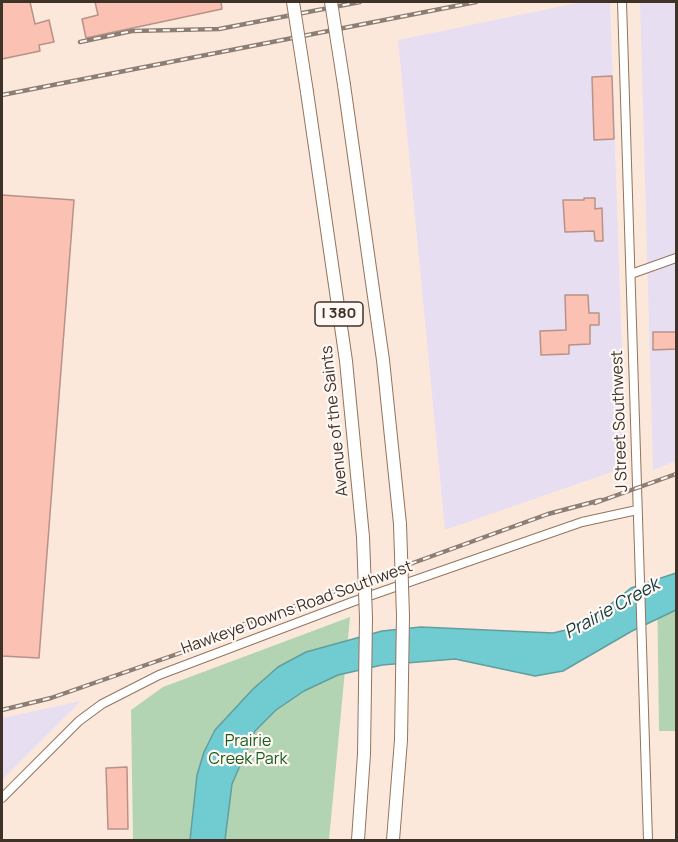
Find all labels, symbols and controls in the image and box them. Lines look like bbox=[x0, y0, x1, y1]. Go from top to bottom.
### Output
road number: I 380 bbox=[315, 302, 363, 326]
street label: Avenue of the Saints bbox=[318, 345, 352, 497]
street label: J Street Southwest bbox=[608, 350, 632, 492]
street label: Hawkeye Downs Road Southwest bbox=[179, 557, 415, 659]
water label: Prairie Creek bbox=[561, 574, 663, 644]
park label: Prairie Creek Park bbox=[209, 732, 287, 770]

